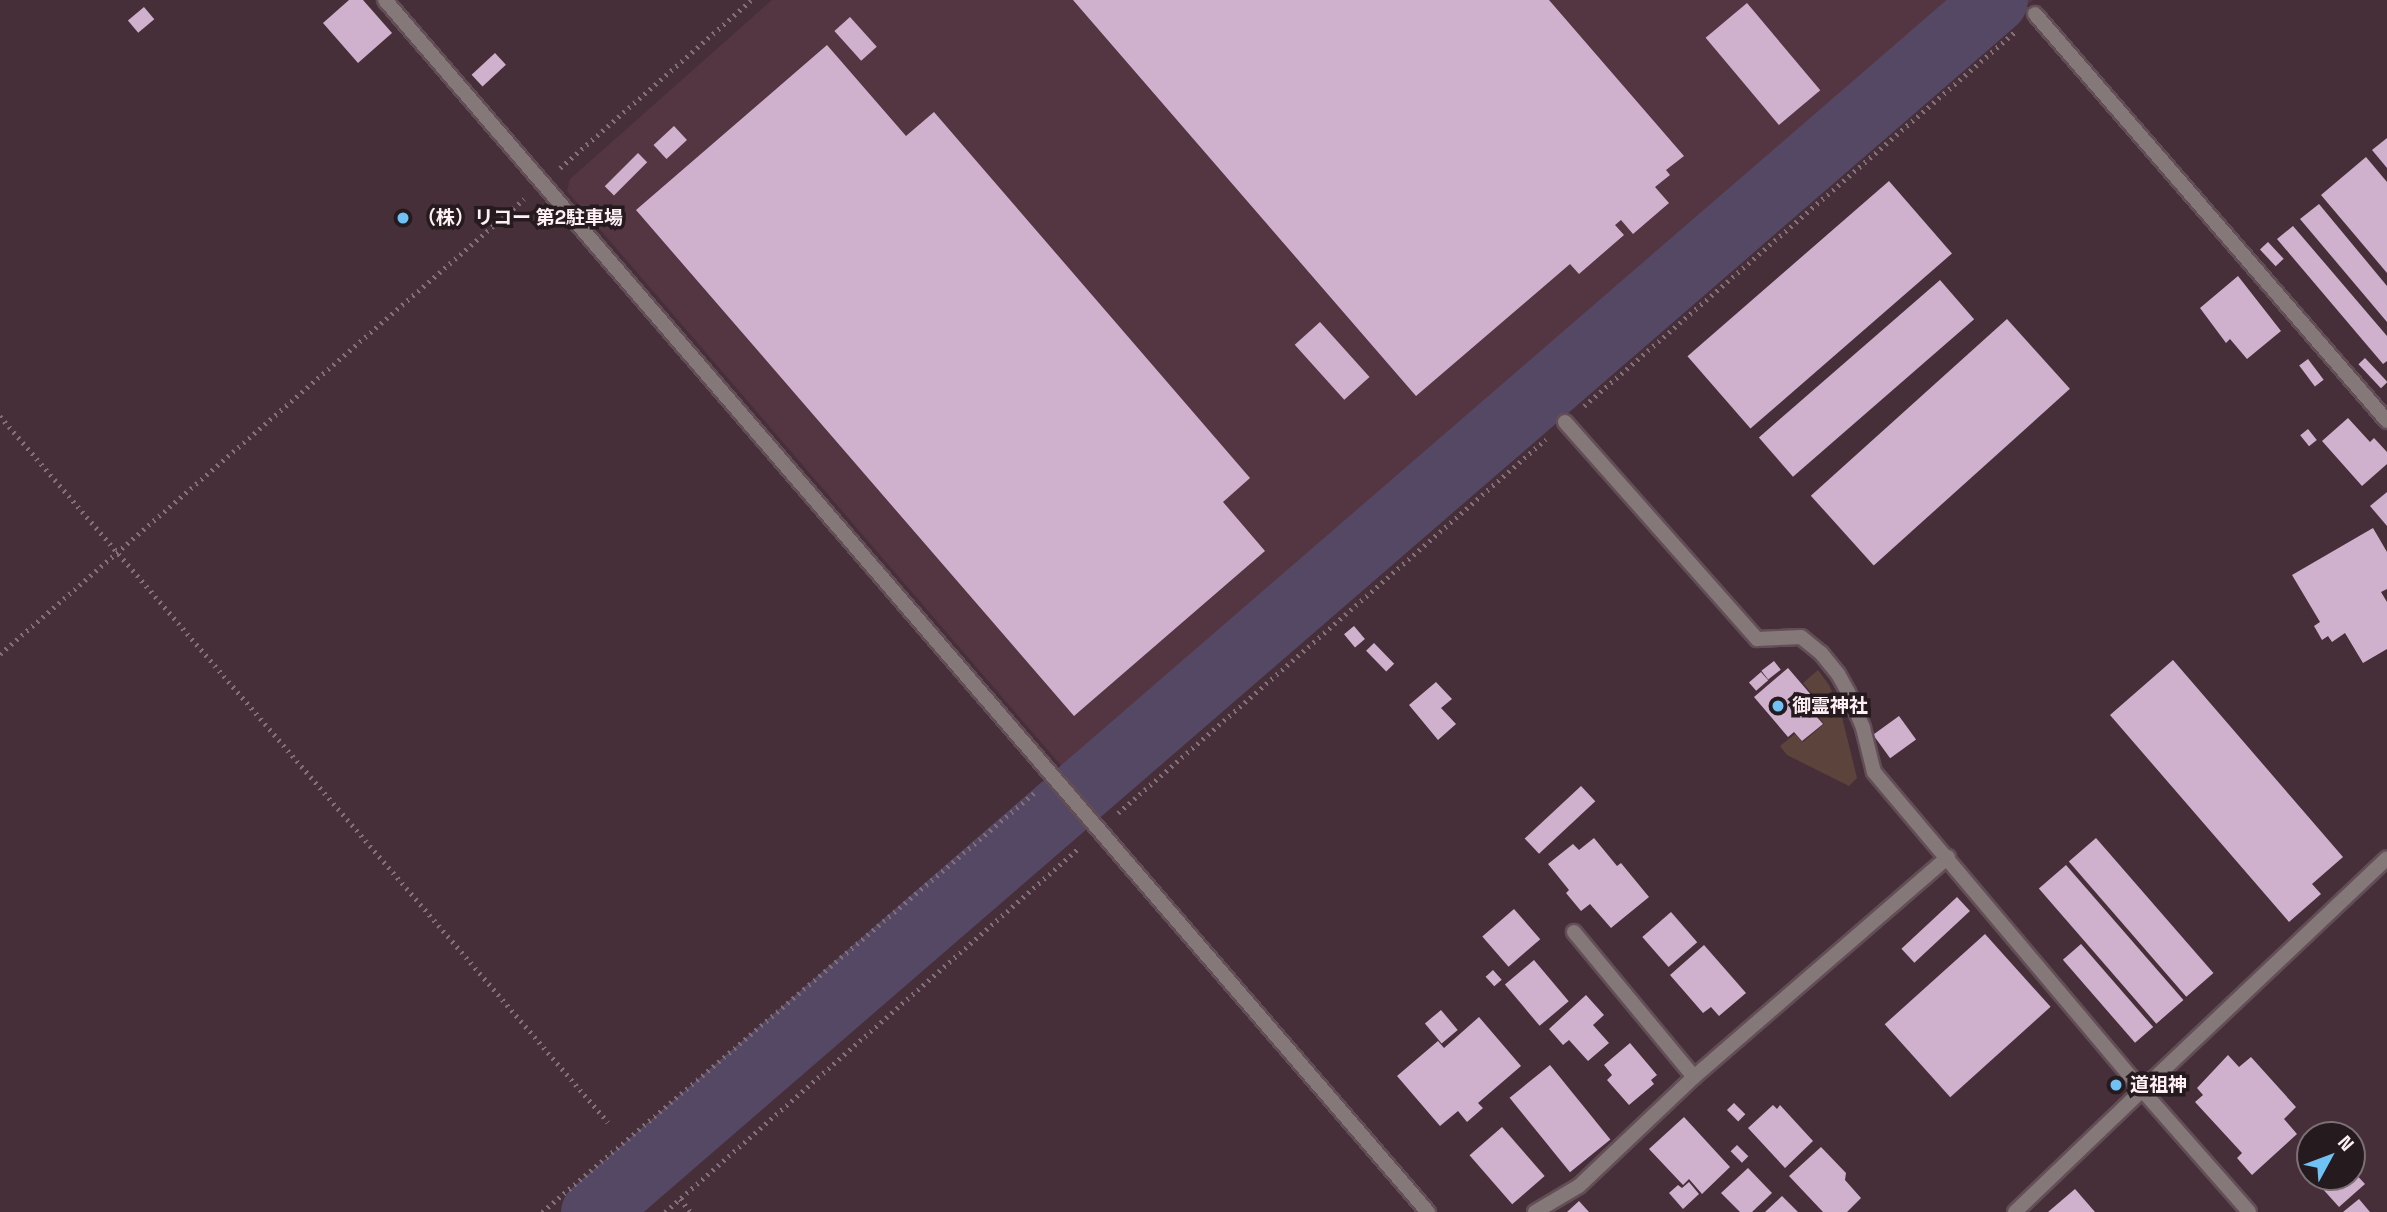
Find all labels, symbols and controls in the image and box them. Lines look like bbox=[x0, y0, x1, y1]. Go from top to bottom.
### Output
place label: （株）リコー 第2駐車場 bbox=[417, 207, 623, 229]
marker: （株）リコー 第2駐車場 bbox=[395, 210, 411, 226]
place label: 御霊神社 bbox=[1792, 695, 1868, 717]
marker: 御霊神社 bbox=[1770, 698, 1786, 714]
place label: 道祖神 bbox=[2130, 1074, 2187, 1096]
marker: 道祖神 bbox=[2108, 1077, 2124, 1093]
north arrow bbox=[2296, 1121, 2366, 1191]
text: N bbox=[2332, 1130, 2359, 1156]

